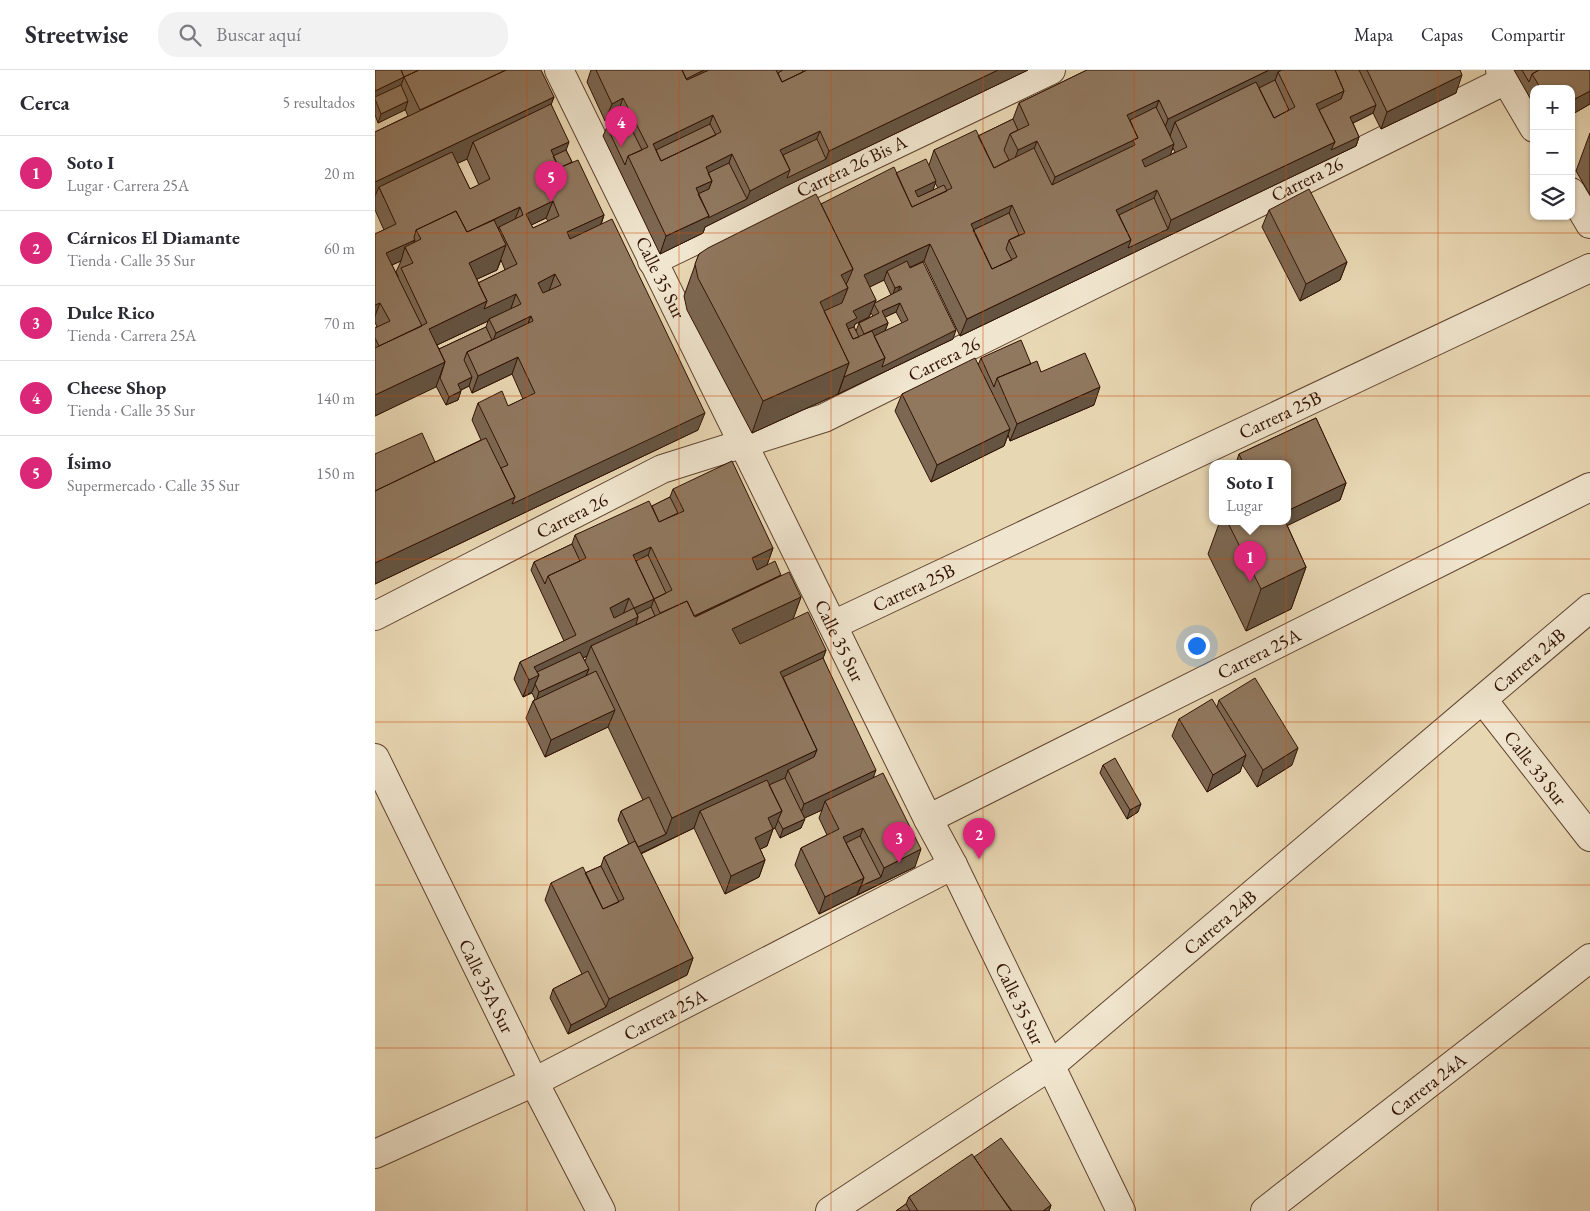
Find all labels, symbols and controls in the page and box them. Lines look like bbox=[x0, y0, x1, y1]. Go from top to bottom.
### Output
search box bbox=[158, 12, 508, 57]
text: Streetwise bbox=[25, 19, 128, 50]
icon: search bbox=[176, 21, 204, 49]
text: Buscar aquí bbox=[216, 22, 301, 47]
text: Mapa bbox=[1354, 23, 1393, 46]
text: Capas bbox=[1421, 23, 1463, 46]
text: Compartir bbox=[1491, 23, 1565, 46]
map controls bbox=[1530, 85, 1575, 220]
button: + bbox=[1530, 85, 1575, 130]
text: Cerca bbox=[20, 89, 70, 116]
text: 5 resultados bbox=[283, 92, 355, 113]
pin: 4 bbox=[605, 106, 637, 147]
street label: Carrera 26 Bis A bbox=[792, 128, 912, 203]
button: − bbox=[1530, 130, 1575, 175]
text: Soto I bbox=[67, 150, 114, 175]
street label: Carrera 26 bbox=[1267, 151, 1347, 208]
pin: 5 bbox=[535, 161, 567, 202]
text: 1 bbox=[32, 163, 40, 184]
text: 20 m bbox=[324, 163, 355, 184]
text: Lugar · Carrera 25A bbox=[67, 175, 189, 196]
button: layers bbox=[1530, 175, 1575, 220]
text: Cárnicos El Diamante bbox=[67, 225, 240, 250]
street label: Calle 35 Sur bbox=[630, 232, 692, 323]
text: 2 bbox=[32, 238, 40, 259]
text: 60 m bbox=[324, 238, 355, 259]
text: Tienda · Calle 35 Sur bbox=[67, 250, 195, 271]
text: Dulce Rico bbox=[67, 300, 155, 325]
text: 3 bbox=[32, 313, 40, 334]
text: 70 m bbox=[324, 313, 355, 334]
text: Tienda · Carrera 25A bbox=[67, 325, 196, 346]
street label: Carrera 26 bbox=[904, 331, 984, 387]
text: Cheese Shop bbox=[67, 375, 166, 400]
street label: Carrera 25B bbox=[1235, 385, 1325, 445]
text: 4 bbox=[32, 388, 40, 409]
text: 140 m bbox=[316, 388, 355, 409]
text: Tienda · Calle 35 Sur bbox=[67, 400, 195, 421]
text: Ísimo bbox=[67, 450, 111, 475]
popup bbox=[1209, 460, 1291, 525]
text: 5 bbox=[32, 463, 40, 484]
text: 150 m bbox=[316, 463, 355, 484]
text: Soto I bbox=[1226, 470, 1274, 495]
text: Supermercado · Calle 35 Sur bbox=[67, 475, 240, 496]
street label: Carrera 26 bbox=[532, 487, 612, 544]
text: Lugar bbox=[1226, 495, 1263, 516]
pin: 1 bbox=[1234, 541, 1266, 582]
street label: Carrera 25B bbox=[868, 557, 959, 618]
street label: Calle 35 Sur bbox=[809, 595, 871, 687]
street label: Carrera 25A bbox=[1213, 622, 1306, 685]
street label: Carrera 24B bbox=[1487, 622, 1571, 699]
your location bbox=[1184, 633, 1210, 659]
street label: Calle 33 Sur bbox=[1498, 725, 1573, 811]
pin: 2 bbox=[963, 818, 995, 859]
pin: 3 bbox=[883, 822, 915, 863]
street label: Carrera 24B bbox=[1178, 884, 1262, 961]
street label: Calle 35A Sur bbox=[453, 935, 520, 1038]
street label: Calle 35 Sur bbox=[989, 958, 1051, 1049]
street label: Carrera 25A bbox=[619, 982, 712, 1047]
street label: Carrera 24A bbox=[1385, 1047, 1472, 1122]

